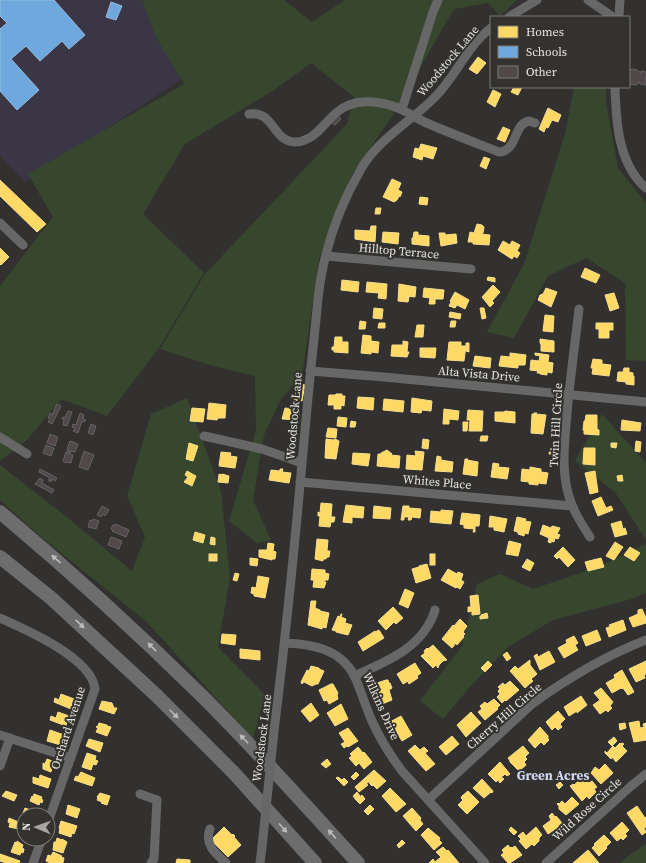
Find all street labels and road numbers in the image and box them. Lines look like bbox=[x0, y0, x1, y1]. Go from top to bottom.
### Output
street label: Woodstock Lane bbox=[414, 22, 482, 100]
street label: Hilltop Terrace bbox=[358, 240, 440, 262]
street label: Alta Vista Drive bbox=[437, 362, 521, 386]
street label: Woodstock Lane bbox=[282, 371, 306, 461]
street label: Twin Hill Circle bbox=[546, 383, 566, 467]
street label: Whites Place bbox=[402, 471, 472, 493]
street label: Wilkins Drive bbox=[359, 669, 403, 743]
street label: Cherry Hill Circle bbox=[463, 679, 545, 753]
street label: Orchard Avenue bbox=[47, 684, 89, 772]
street label: Woodstock Lane bbox=[249, 693, 275, 783]
street label: Wild Rose Circle bbox=[549, 774, 625, 844]

